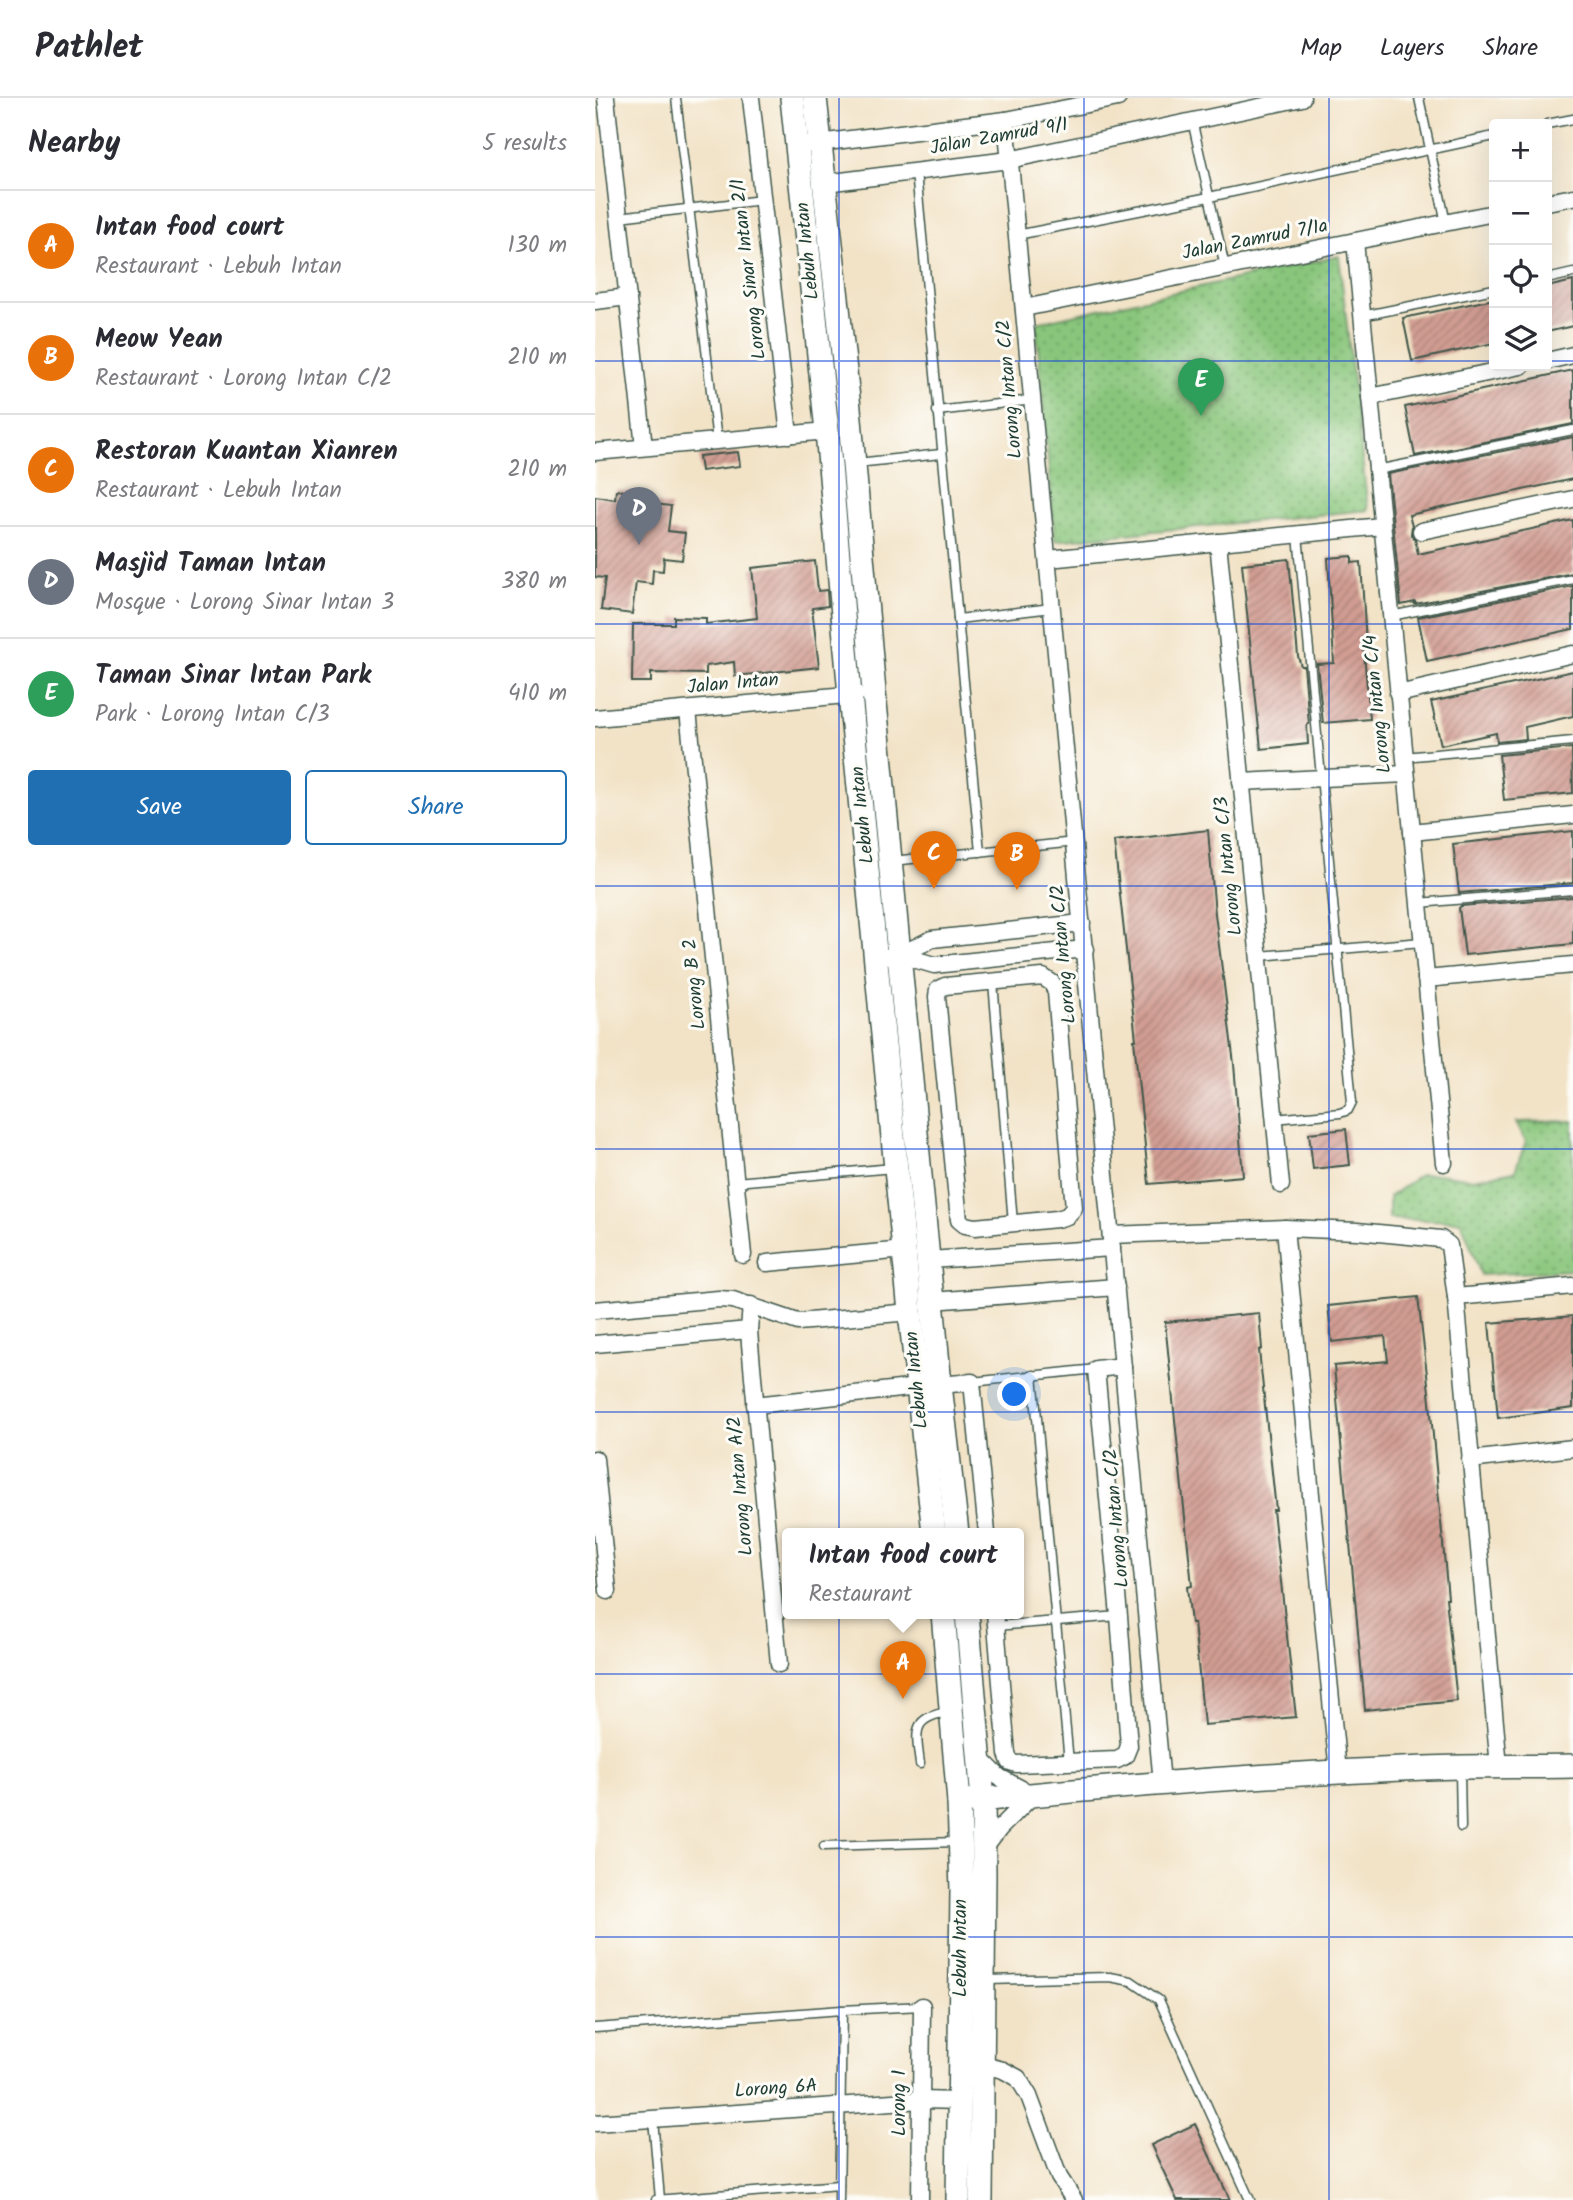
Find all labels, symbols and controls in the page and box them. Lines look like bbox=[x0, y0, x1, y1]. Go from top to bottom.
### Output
text: Pathlet bbox=[35, 22, 143, 75]
text: Map bbox=[1300, 29, 1342, 68]
text: Layers bbox=[1380, 29, 1444, 68]
text: Share bbox=[1482, 29, 1538, 68]
street label: Jalan Zamrud 9/1 bbox=[928, 110, 1070, 164]
map controls bbox=[1489, 119, 1552, 371]
button: + bbox=[1489, 119, 1552, 182]
text: Nearby bbox=[28, 120, 120, 168]
text: 5 results bbox=[482, 126, 567, 162]
street label: Lorong Sinar Intan 2/1 bbox=[723, 177, 775, 361]
button: − bbox=[1489, 182, 1552, 245]
street label: Lebuh Intan bbox=[788, 201, 828, 301]
text: Intan food court bbox=[95, 207, 284, 249]
street label: Jalan Zamrud 7/1a bbox=[1180, 211, 1330, 269]
text: A bbox=[44, 228, 58, 264]
text: 130 m bbox=[508, 228, 567, 264]
button: locate bbox=[1489, 245, 1552, 308]
text: Restaurant · Lebuh Intan bbox=[95, 249, 342, 285]
button: layers bbox=[1489, 308, 1552, 371]
street label: Lorong Intan C/2 bbox=[989, 318, 1031, 460]
text: Meow Yean bbox=[95, 319, 223, 361]
text: B bbox=[44, 340, 58, 376]
text: 210 m bbox=[507, 340, 567, 376]
pin: E bbox=[1178, 358, 1224, 416]
text: Restaurant · Lorong Intan C/2 bbox=[95, 361, 392, 397]
text: Restoran Kuantan Xianren bbox=[95, 431, 398, 473]
text: C bbox=[44, 452, 58, 488]
text: 210 m bbox=[507, 452, 567, 488]
text: Restaurant · Lebuh Intan bbox=[95, 473, 342, 509]
pin: D bbox=[616, 487, 662, 545]
text: Masjid Taman Intan bbox=[95, 543, 326, 585]
text: D bbox=[43, 564, 59, 600]
text: 380 m bbox=[501, 564, 567, 600]
text: Mosque · Lorong Sinar Intan 3 bbox=[95, 585, 394, 621]
street label: Lorong Intan C/4 bbox=[1356, 633, 1400, 775]
text: Taman Sinar Intan Park bbox=[95, 655, 371, 697]
street label: Jalan Intan bbox=[686, 665, 780, 703]
text: E bbox=[45, 676, 57, 712]
text: 410 m bbox=[508, 676, 567, 712]
text: Park · Lorong Intan C/3 bbox=[95, 697, 330, 733]
street label: Lebuh Intan bbox=[843, 765, 883, 865]
button: Save bbox=[28, 770, 291, 845]
button: Share bbox=[305, 770, 567, 845]
street label: Lorong Intan C/3 bbox=[1207, 795, 1251, 937]
pin: C bbox=[911, 831, 957, 889]
pin: B bbox=[994, 832, 1040, 890]
street label: Lorong Intan C/2 bbox=[1043, 883, 1085, 1025]
street label: Lorong B 2 bbox=[675, 937, 715, 1031]
street label: Lebuh Intan bbox=[897, 1330, 937, 1430]
your location bbox=[997, 1377, 1031, 1411]
street label: Lorong Intan A/2 bbox=[720, 1415, 762, 1557]
street label: Lorong Intan C/2 bbox=[1096, 1447, 1138, 1589]
popup bbox=[782, 1528, 1024, 1619]
text: Intan food court bbox=[808, 1535, 998, 1577]
text: Restaurant bbox=[808, 1577, 912, 1613]
pin: A bbox=[880, 1641, 926, 1699]
street label: Lebuh Intan bbox=[946, 1899, 976, 1997]
street label: Lorong 1 bbox=[885, 2070, 915, 2136]
street label: Lorong 6A bbox=[734, 2071, 818, 2107]

